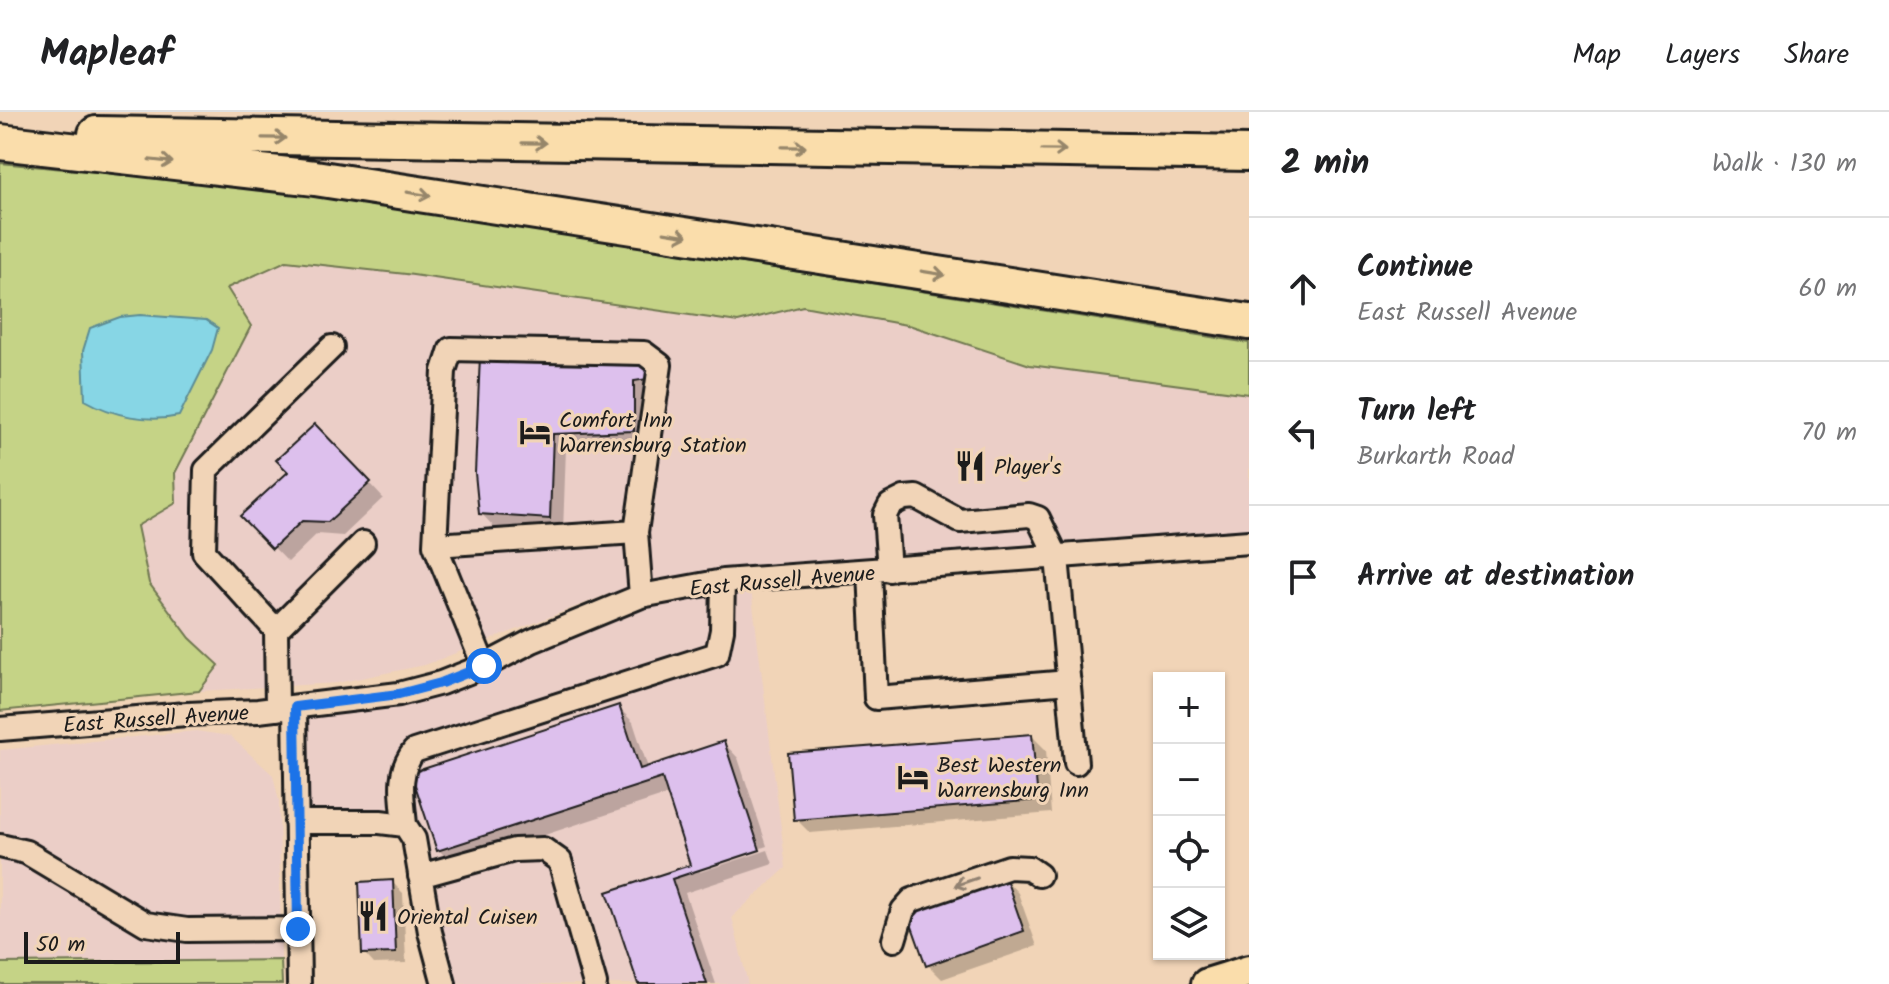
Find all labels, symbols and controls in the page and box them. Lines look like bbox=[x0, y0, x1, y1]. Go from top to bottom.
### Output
text: Mapleaf bbox=[40, 25, 173, 85]
text: Map bbox=[1572, 33, 1621, 78]
text: Layers bbox=[1665, 33, 1740, 78]
text: Share bbox=[1784, 33, 1849, 78]
one-way arrow bbox=[260, 130, 287, 146]
one-way arrow bbox=[520, 135, 547, 151]
text: 2 min bbox=[1281, 137, 1369, 191]
one-way arrow bbox=[780, 139, 807, 154]
one-way arrow bbox=[1040, 143, 1067, 158]
text: Walk · 130 m bbox=[1712, 143, 1857, 185]
one-way arrow bbox=[147, 154, 174, 169]
one-way arrow bbox=[406, 187, 431, 202]
one-way arrow bbox=[663, 227, 688, 242]
text: Continue bbox=[1357, 244, 1473, 292]
one-way arrow bbox=[920, 266, 945, 281]
icon: ahead bbox=[1281, 267, 1325, 311]
text: 60 m bbox=[1798, 268, 1857, 310]
text: East Russell Avenue bbox=[1357, 292, 1577, 334]
text: Turn left bbox=[1357, 388, 1476, 436]
place label: Comfort Inn Warrensburg Station bbox=[559, 404, 747, 464]
icon: left bbox=[1281, 411, 1325, 455]
text: 70 m bbox=[1801, 412, 1857, 454]
hotel icon: Comfort Inn Warrensburg Station bbox=[518, 415, 552, 449]
text: Burkarth Road bbox=[1357, 436, 1514, 478]
restaurant icon: Player's bbox=[953, 449, 987, 483]
place label: Player's bbox=[994, 451, 1062, 486]
text: Arrive at destination bbox=[1357, 553, 1634, 601]
icon: arrive bbox=[1281, 555, 1325, 599]
street label: East Russell Avenue bbox=[688, 557, 877, 608]
route start bbox=[466, 648, 502, 684]
map controls bbox=[1153, 672, 1225, 960]
button: + bbox=[1153, 672, 1225, 744]
street label: East Russell Avenue bbox=[62, 697, 250, 744]
button: − bbox=[1153, 744, 1225, 816]
place label: Best Western Warrensburg Inn bbox=[937, 749, 1089, 809]
hotel icon: Best Western Warrensburg Inn bbox=[896, 760, 930, 794]
button: locate bbox=[1153, 816, 1225, 888]
one-way arrow bbox=[954, 875, 979, 890]
button: layers bbox=[1153, 888, 1225, 960]
restaurant icon: Oriental Cuisen bbox=[356, 899, 390, 933]
place label: Oriental Cuisen bbox=[397, 901, 538, 936]
route end bbox=[280, 911, 316, 947]
scale bar bbox=[24, 928, 180, 964]
text: 50 m bbox=[36, 928, 85, 963]

